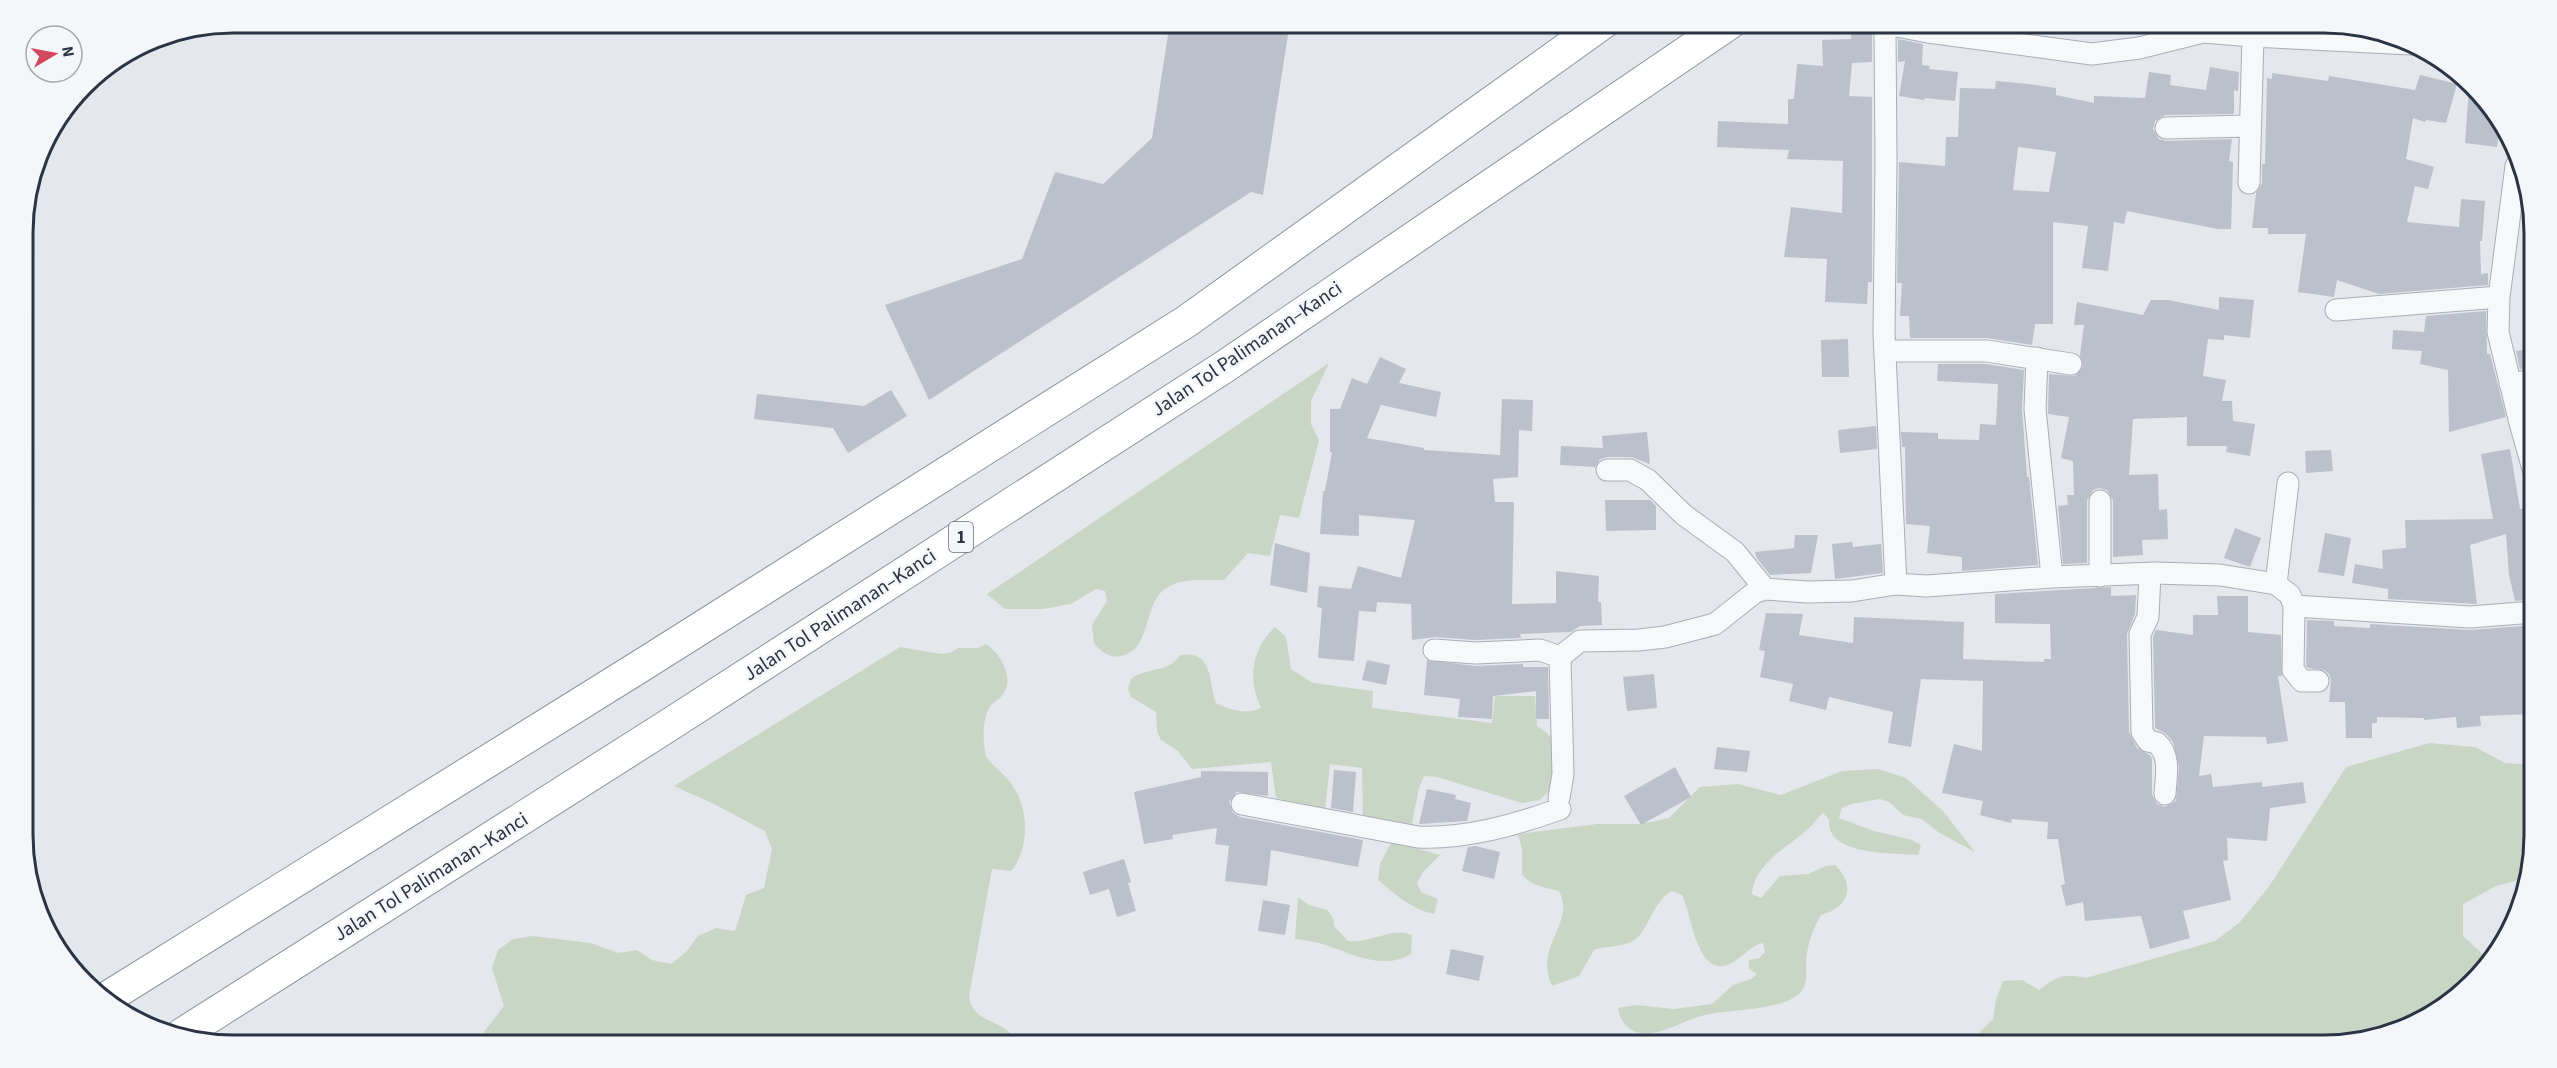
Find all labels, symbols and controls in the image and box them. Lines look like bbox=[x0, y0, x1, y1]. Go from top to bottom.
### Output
north arrow bbox=[24, 24, 84, 84]
text: N bbox=[56, 44, 80, 59]
street label: Jalan Tol Palimanan–Kanci bbox=[1146, 275, 1348, 423]
road number: 1 bbox=[949, 522, 973, 552]
street label: Jalan Tol Palimanan–Kanci bbox=[738, 542, 942, 688]
street label: Jalan Tol Palimanan–Kanci bbox=[328, 806, 534, 948]

